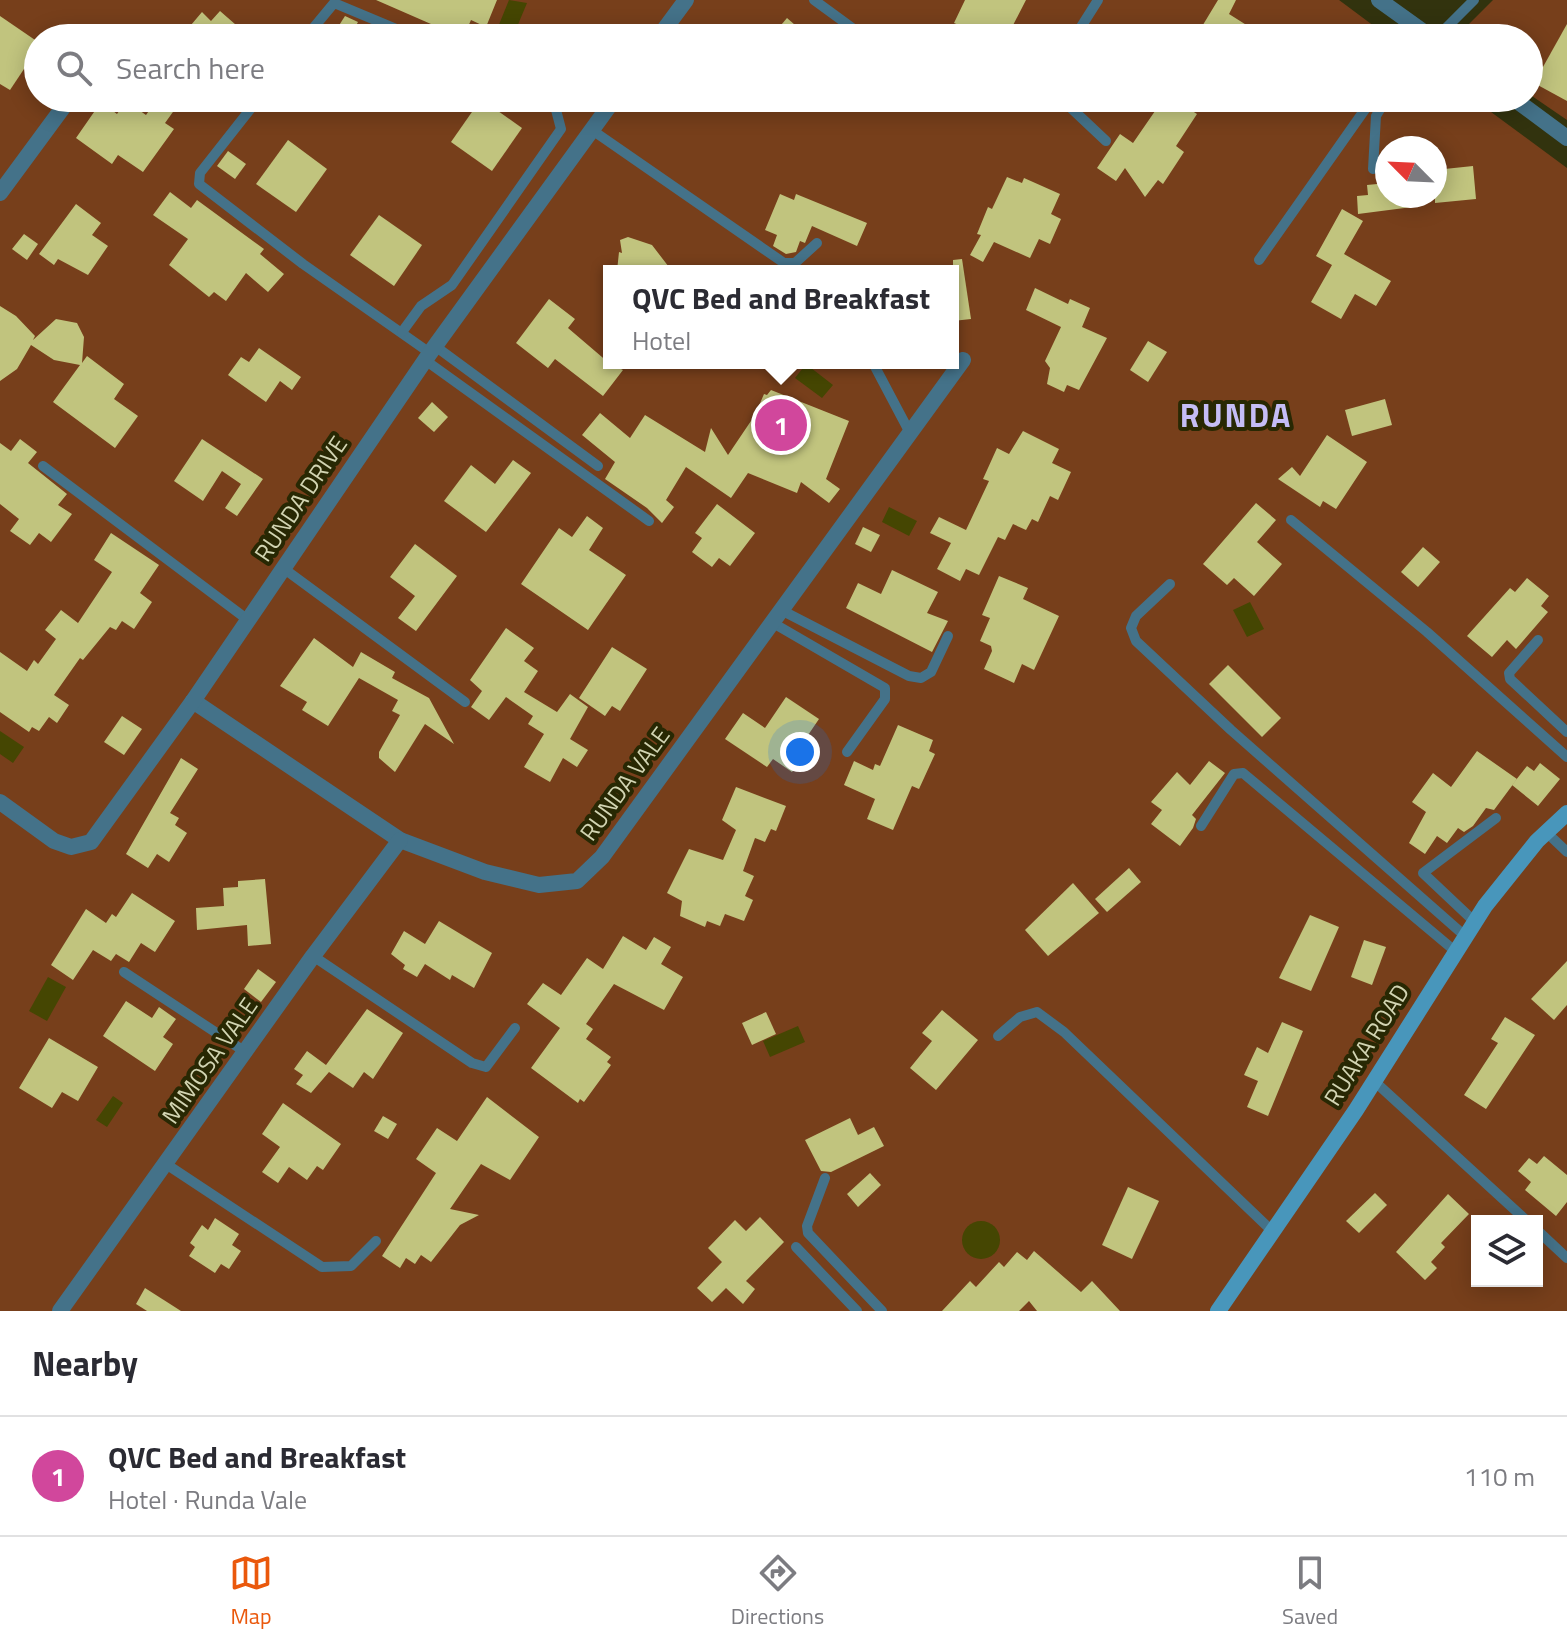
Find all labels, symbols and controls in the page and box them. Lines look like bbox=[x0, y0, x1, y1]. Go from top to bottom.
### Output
search box bbox=[24, 24, 1543, 112]
text: Search here bbox=[116, 45, 265, 91]
icon: search bbox=[52, 46, 96, 90]
north arrow bbox=[1375, 136, 1447, 208]
popup bbox=[603, 265, 959, 369]
text: QVC Bed and Breakfast bbox=[632, 275, 930, 321]
text: Hotel bbox=[632, 321, 691, 360]
district label: RUNDA bbox=[1180, 391, 1292, 439]
pin: 1 bbox=[755, 395, 807, 455]
street label: RUNDA DRIVE bbox=[245, 428, 356, 568]
street label: RUNDA VALE bbox=[570, 719, 678, 848]
your location bbox=[780, 732, 820, 772]
street label: RUAKA ROAD bbox=[1314, 977, 1418, 1112]
street label: MIMOSA VALE bbox=[152, 990, 266, 1131]
map controls bbox=[1471, 1215, 1543, 1287]
button: layers bbox=[1471, 1215, 1543, 1287]
text: Nearby bbox=[32, 1337, 138, 1389]
text: QVC Bed and Breakfast bbox=[108, 1434, 406, 1480]
text: 1 bbox=[51, 1457, 65, 1496]
text: 110 m bbox=[1464, 1457, 1535, 1496]
text: Hotel · Runda Vale bbox=[108, 1480, 307, 1519]
tab: Map bbox=[229, 1551, 273, 1633]
tab: Directions bbox=[731, 1551, 824, 1633]
tab: Saved bbox=[1282, 1551, 1338, 1633]

